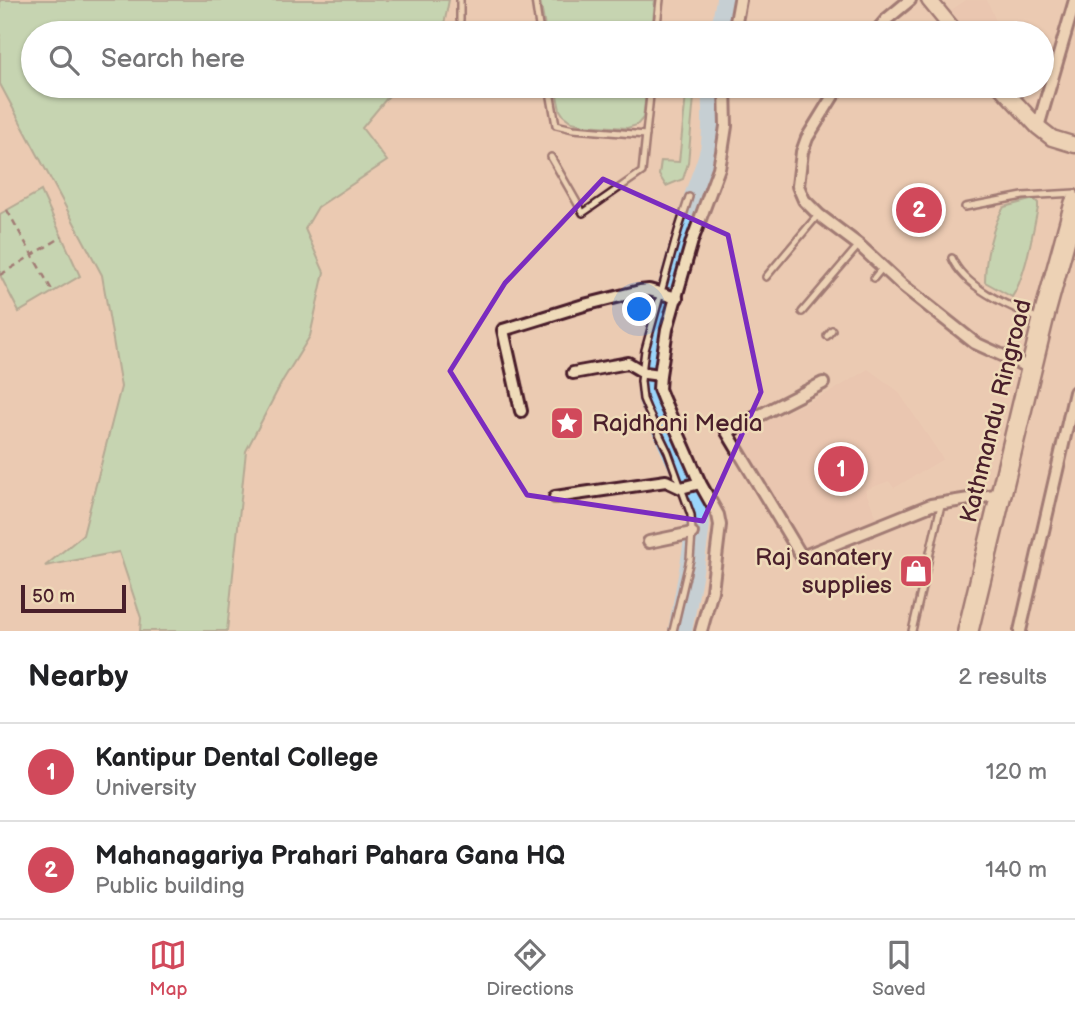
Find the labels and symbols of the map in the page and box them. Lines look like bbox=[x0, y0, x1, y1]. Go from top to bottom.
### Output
pin: 2 bbox=[896, 184, 942, 236]
your location bbox=[622, 292, 656, 326]
street label: Kathmandu Ringroad bbox=[954, 296, 1038, 526]
place icon: Rajdhani Media bbox=[548, 404, 586, 442]
place label: Rajdhani Media bbox=[592, 409, 763, 438]
pin: 1 bbox=[818, 443, 864, 495]
place label: Raj sanatery supplies bbox=[755, 543, 892, 600]
shop icon: Raj sanatery supplies bbox=[897, 552, 935, 590]
scale bar bbox=[21, 582, 126, 614]

